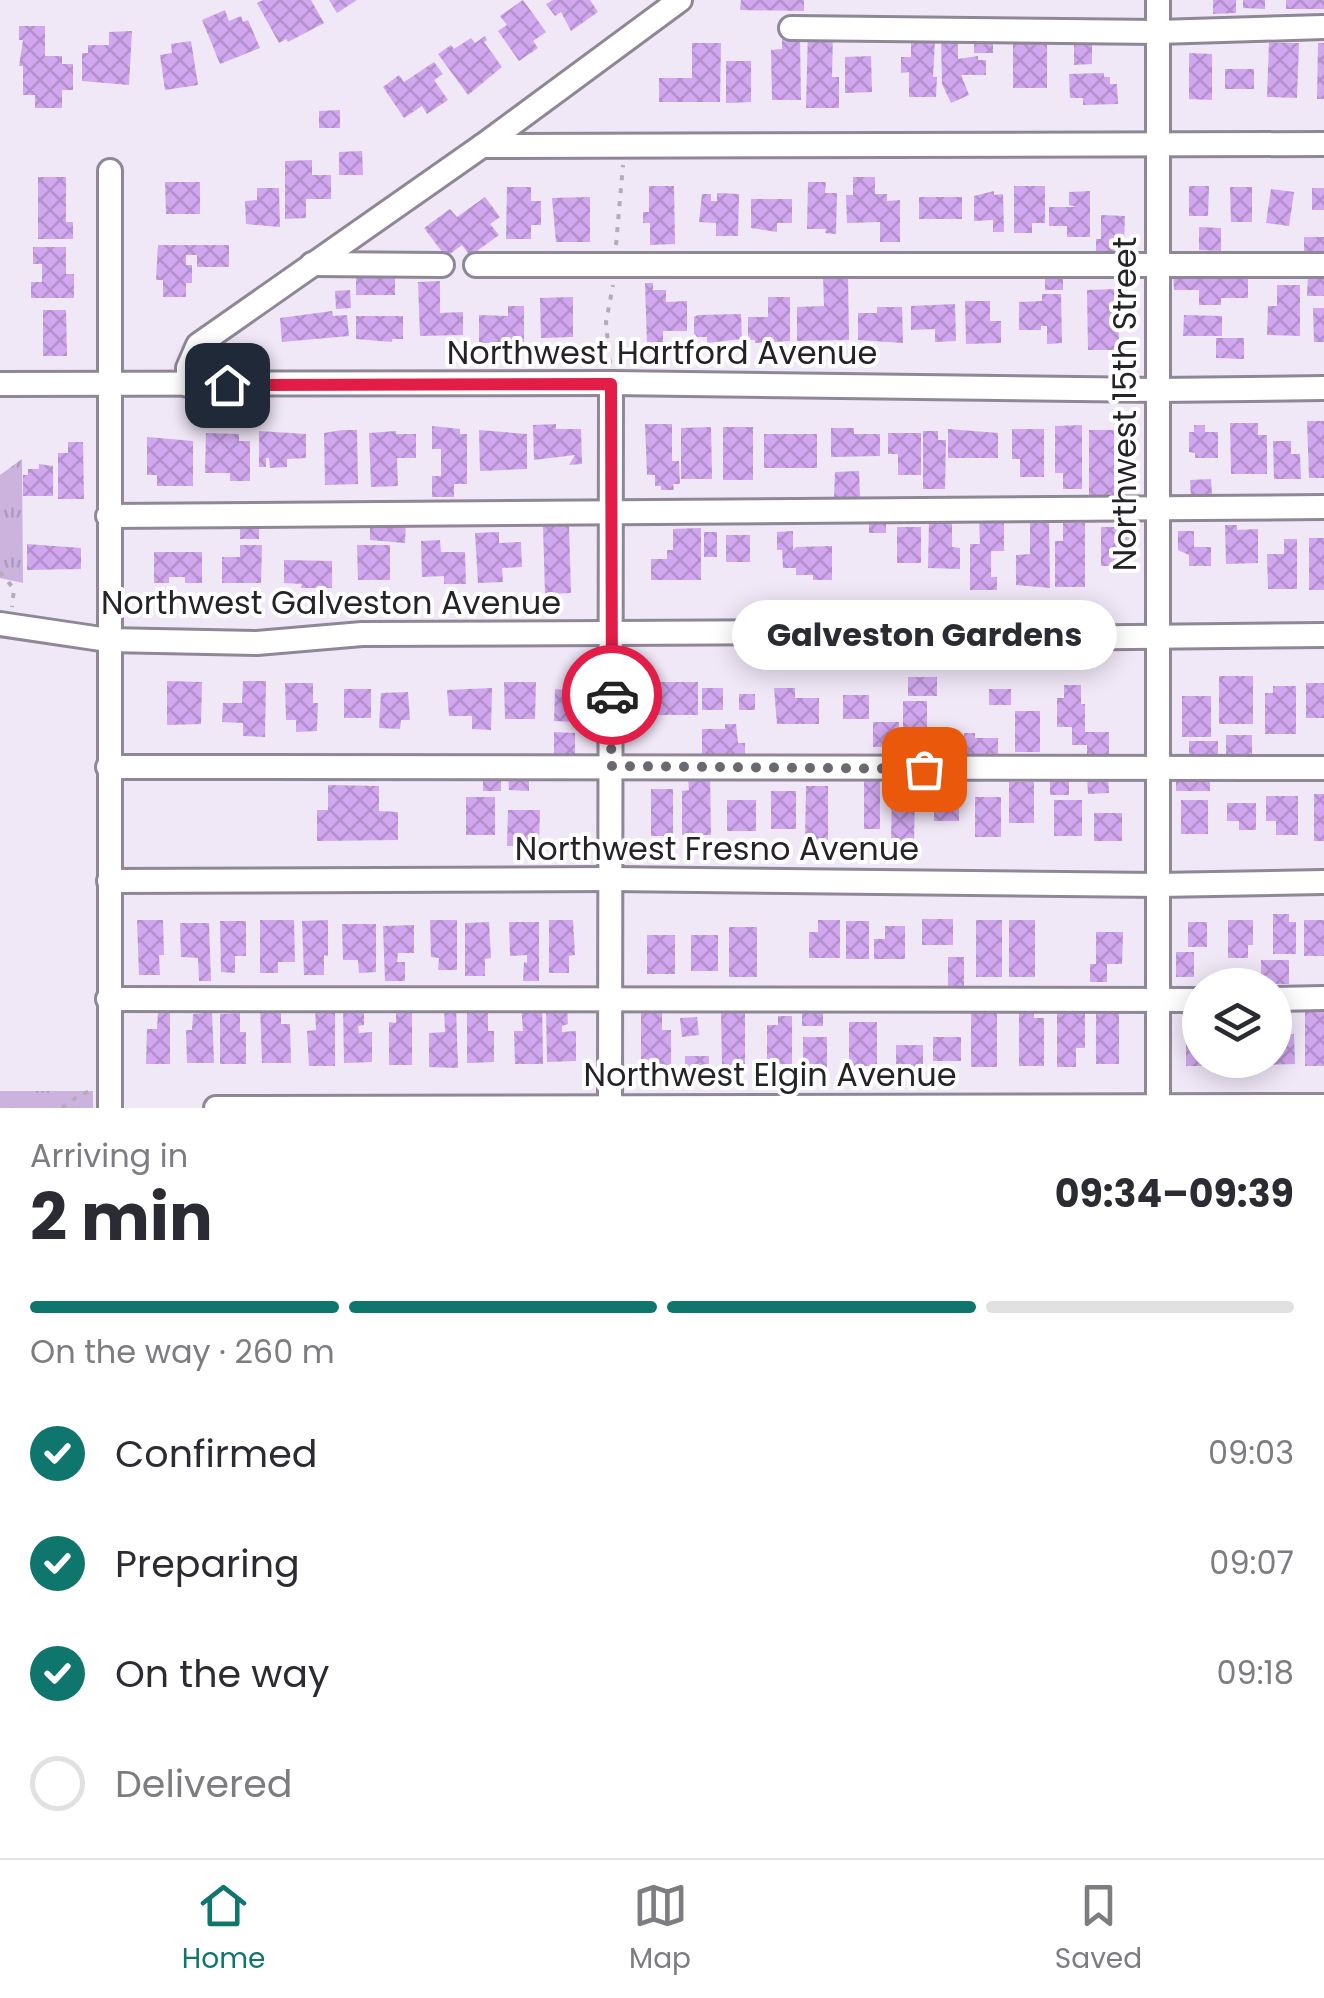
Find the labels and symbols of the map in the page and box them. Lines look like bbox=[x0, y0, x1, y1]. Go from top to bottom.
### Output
street label: Northwest 15th Street bbox=[1102, 237, 1147, 571]
street label: Northwest Hartford Avenue bbox=[447, 330, 877, 375]
pin bbox=[185, 343, 270, 428]
street label: Northwest Galveston Avenue bbox=[101, 580, 561, 625]
callout: Galveston Gardens bbox=[732, 599, 1116, 669]
courier bbox=[562, 645, 662, 745]
pin bbox=[882, 727, 967, 812]
street label: Northwest Fresno Avenue bbox=[515, 826, 919, 871]
street label: Northwest Elgin Avenue bbox=[584, 1052, 957, 1097]

